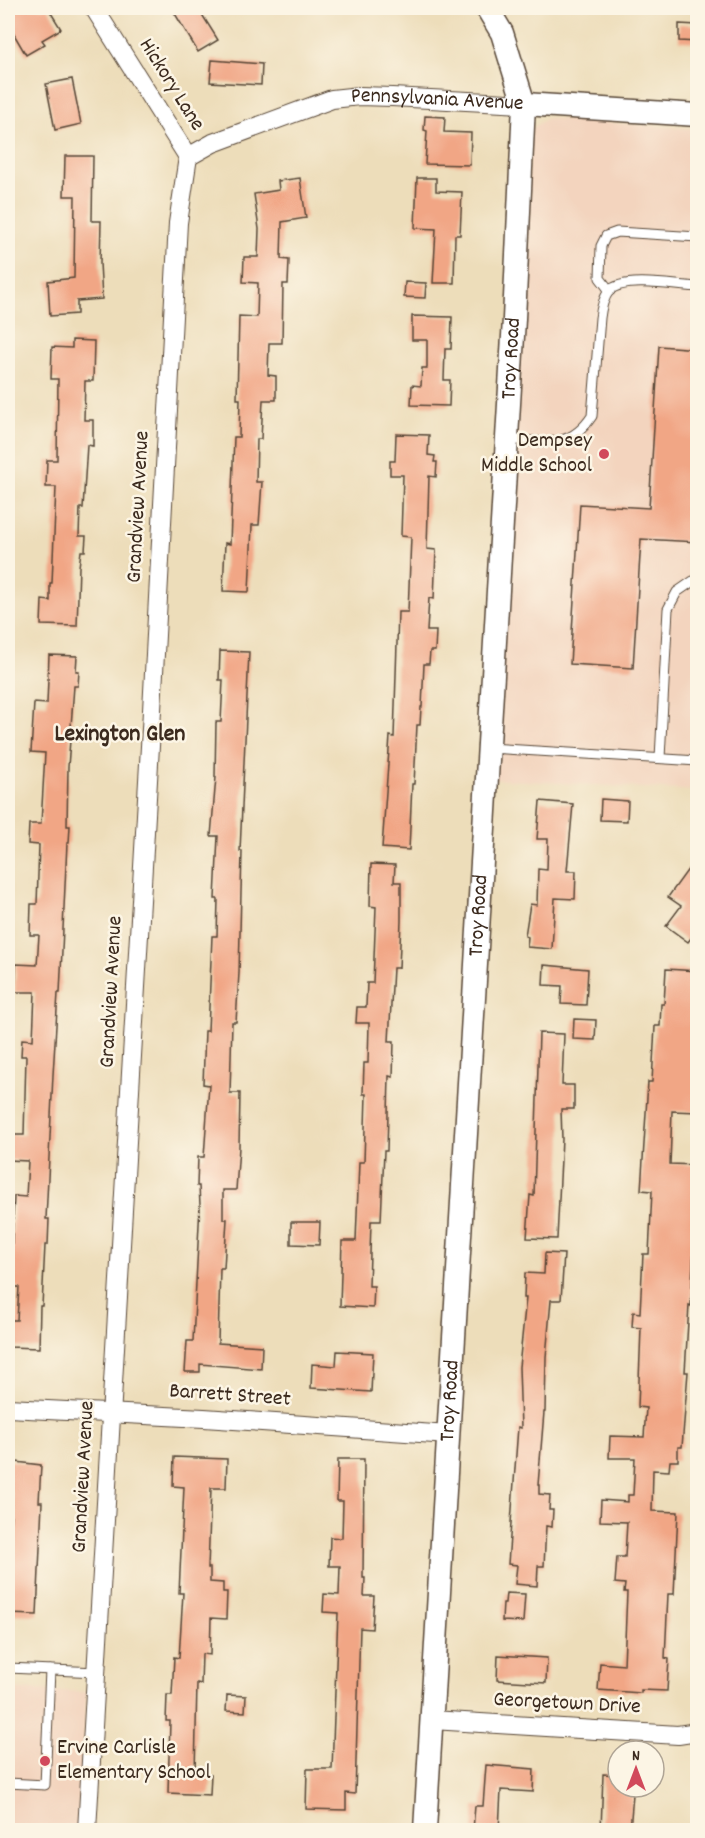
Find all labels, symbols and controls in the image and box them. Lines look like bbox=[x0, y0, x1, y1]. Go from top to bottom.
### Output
street label: Hickory Lane bbox=[130, 33, 212, 137]
street label: Pennsylvania Avenue bbox=[349, 80, 524, 119]
street label: Troy Road bbox=[494, 317, 530, 400]
place label: Dempsey Middle School bbox=[481, 426, 593, 482]
street label: Grandview Avenue bbox=[120, 430, 158, 584]
marker: Dempsey Middle School bbox=[597, 447, 611, 461]
district label: Lexington Glen bbox=[55, 718, 185, 752]
street label: Troy Road bbox=[461, 874, 497, 957]
street label: Grandview Avenue bbox=[93, 915, 131, 1069]
street label: Troy Road bbox=[432, 1359, 468, 1443]
street label: Barrett Street bbox=[168, 1376, 292, 1416]
street label: Grandview Avenue bbox=[65, 1400, 103, 1554]
street label: Georgetown Drive bbox=[492, 1685, 642, 1723]
place label: Ervine Carlisle Elementary School bbox=[57, 1733, 211, 1789]
north arrow bbox=[606, 1739, 666, 1799]
text: N bbox=[632, 1745, 640, 1768]
marker: Ervine Carlisle Elementary School bbox=[38, 1754, 52, 1768]

